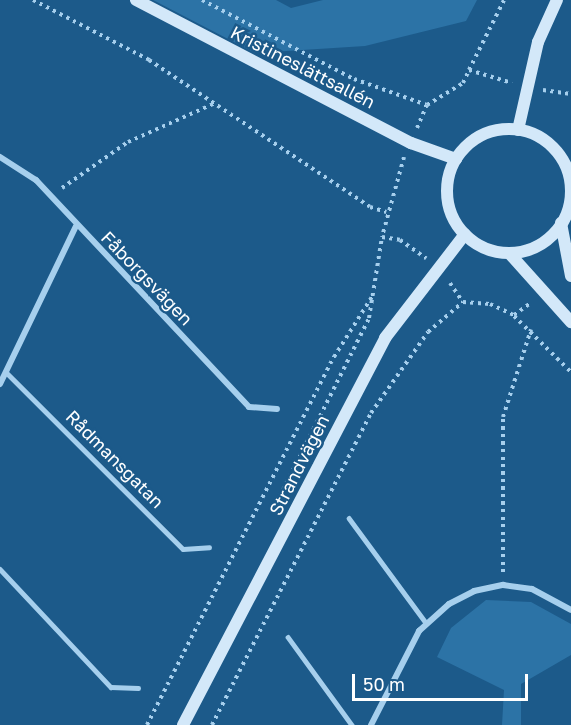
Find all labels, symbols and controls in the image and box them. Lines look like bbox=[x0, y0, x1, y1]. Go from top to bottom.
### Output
street label: Kristineslättsallén bbox=[227, 21, 379, 113]
street label: Fåborgsvägen bbox=[97, 227, 197, 329]
street label: Rådmansgatan bbox=[62, 406, 168, 512]
street label: Strandvägen bbox=[264, 411, 334, 519]
scale bar bbox=[355, 662, 530, 700]
text: 50 m bbox=[363, 673, 405, 695]

